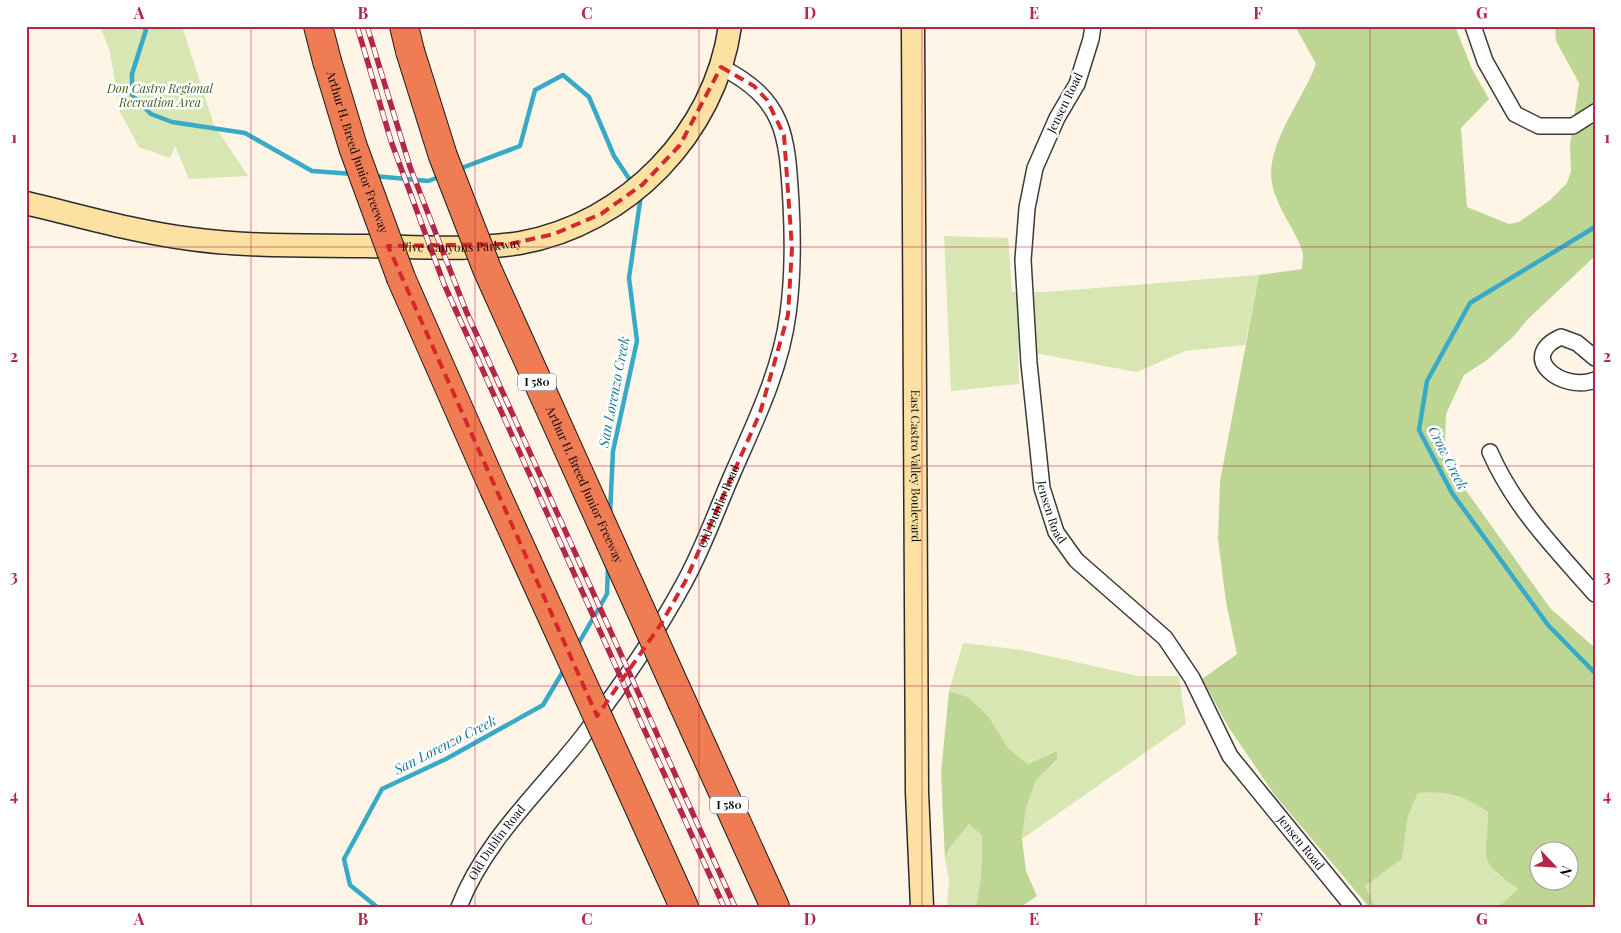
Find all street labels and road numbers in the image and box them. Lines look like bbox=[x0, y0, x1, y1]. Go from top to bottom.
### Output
street label: Arthur H. Breed Junior Freeway bbox=[323, 68, 393, 235]
street label: Jensen Road bbox=[1042, 69, 1086, 137]
street label: Five Canyons Parkway bbox=[401, 234, 523, 255]
road number: I 580 bbox=[518, 374, 556, 391]
street label: East Castro Valley Boulevard bbox=[908, 390, 925, 542]
street label: Arthur H. Breed Junior Freeway bbox=[542, 402, 627, 565]
street label: Old Dublin Road bbox=[693, 462, 743, 550]
street label: Jensen Road bbox=[1034, 479, 1071, 546]
road number: I 580 bbox=[710, 796, 748, 814]
street label: Old Dublin Road bbox=[464, 801, 528, 883]
street label: Jensen Road bbox=[1274, 811, 1328, 873]

